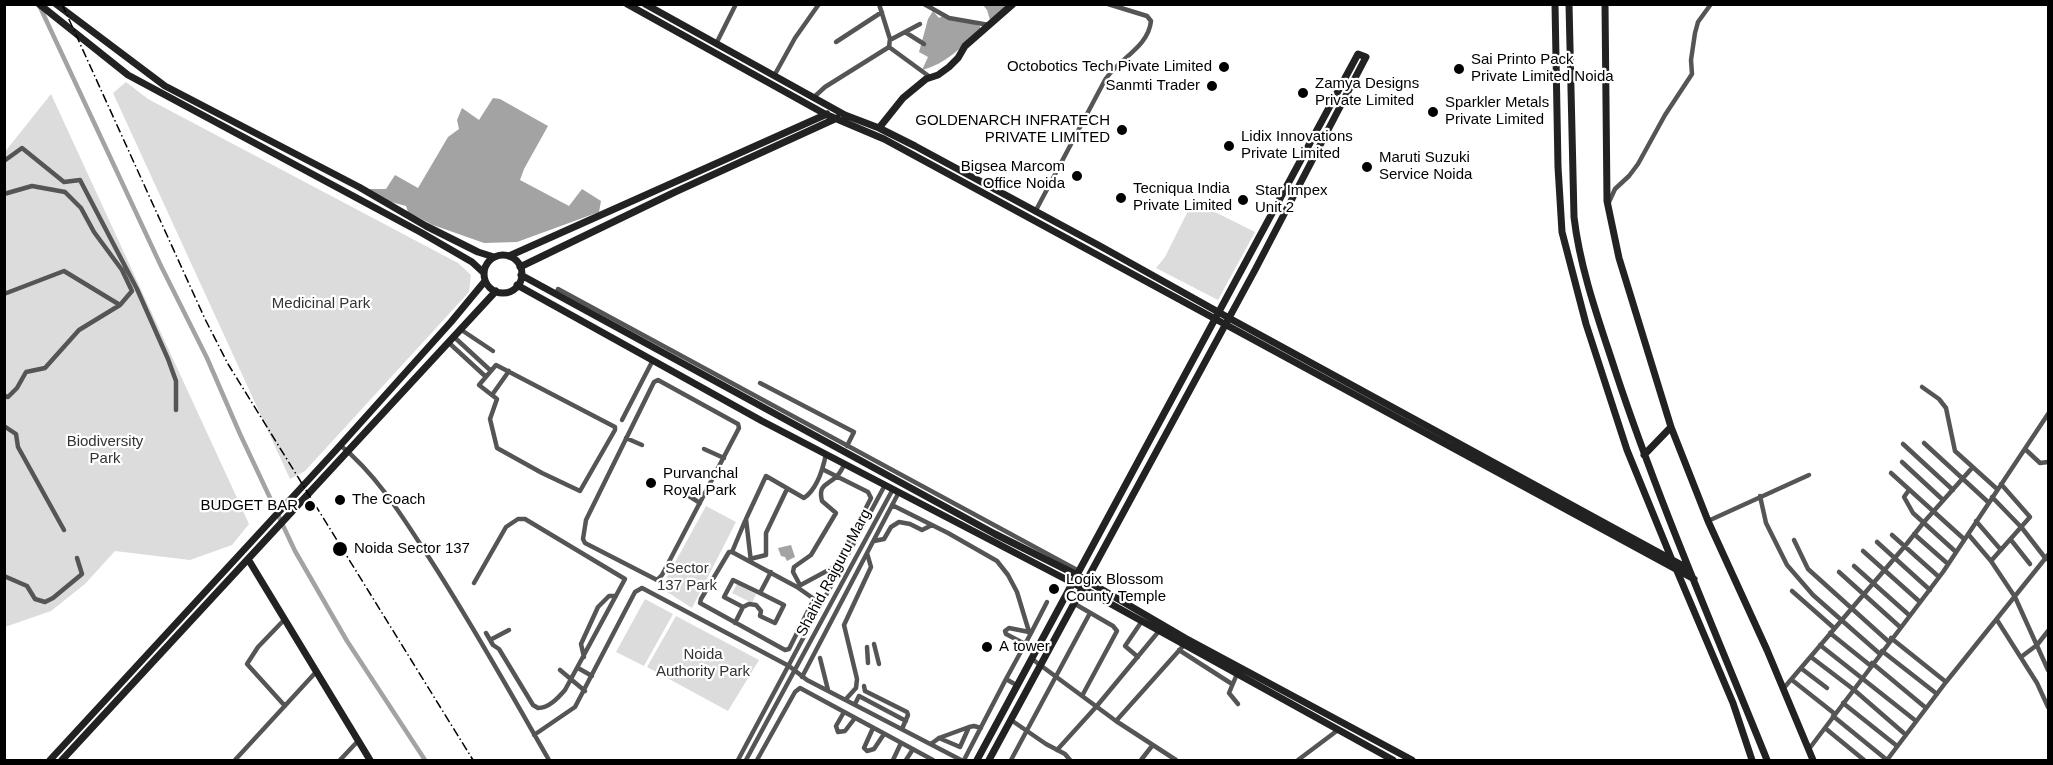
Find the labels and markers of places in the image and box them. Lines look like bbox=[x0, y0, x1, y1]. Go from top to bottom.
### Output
place label: Sai Printo Pack Private Limited Noida bbox=[1471, 51, 1614, 86]
place label: Octobotics Tech Pivate Limited bbox=[1007, 58, 1212, 76]
marker: Octobotics Tech Pivate Limited bbox=[1217, 60, 1231, 74]
marker: Sai Printo Pack Private Limited Noida bbox=[1452, 62, 1466, 76]
place label: Zamya Designs Private Limited bbox=[1315, 75, 1419, 110]
place label: Sanmti Trader bbox=[1106, 77, 1200, 95]
marker: Sanmti Trader bbox=[1205, 79, 1219, 93]
marker: Zamya Designs Private Limited bbox=[1296, 86, 1310, 100]
place label: Sparkler Metals Private Limited bbox=[1445, 94, 1549, 129]
marker: Sparkler Metals Private Limited bbox=[1426, 105, 1440, 119]
place label: GOLDENARCH INFRATECH PRIVATE LIMITED bbox=[915, 112, 1110, 147]
marker: GOLDENARCH INFRATECH PRIVATE LIMITED bbox=[1115, 123, 1129, 137]
place label: Lidix Innovations Private Limited bbox=[1241, 128, 1353, 163]
marker: Lidix Innovations Private Limited bbox=[1222, 139, 1236, 153]
place label: Maruti Suzuki Service Noida bbox=[1379, 149, 1472, 184]
place label: Bigsea Marcom Office Noida bbox=[961, 158, 1065, 193]
marker: Maruti Suzuki Service Noida bbox=[1360, 160, 1374, 174]
marker: Bigsea Marcom Office Noida bbox=[1070, 169, 1084, 183]
place label: Tecniqua India Private Limited bbox=[1133, 180, 1232, 215]
place label: Star Impex Unit 2 bbox=[1255, 182, 1328, 217]
marker: Tecniqua India Private Limited bbox=[1114, 191, 1128, 205]
marker: Star Impex Unit 2 bbox=[1236, 193, 1250, 207]
place label: Purvanchal Royal Park bbox=[663, 465, 738, 500]
marker: Purvanchal Royal Park bbox=[644, 476, 658, 490]
place label: The Coach bbox=[352, 491, 425, 509]
marker: The Coach bbox=[333, 493, 347, 507]
place label: BUDGET BAR bbox=[200, 497, 298, 515]
marker: BUDGET BAR bbox=[303, 499, 317, 513]
marker: Noida Sector 137 bbox=[331, 540, 349, 558]
place label: Noida Sector 137 bbox=[354, 540, 470, 558]
place label: Logix Blossom County Temple bbox=[1066, 571, 1166, 606]
marker: Logix Blossom County Temple bbox=[1047, 582, 1061, 596]
place label: A tower bbox=[999, 638, 1050, 656]
marker: A tower bbox=[980, 640, 994, 654]

